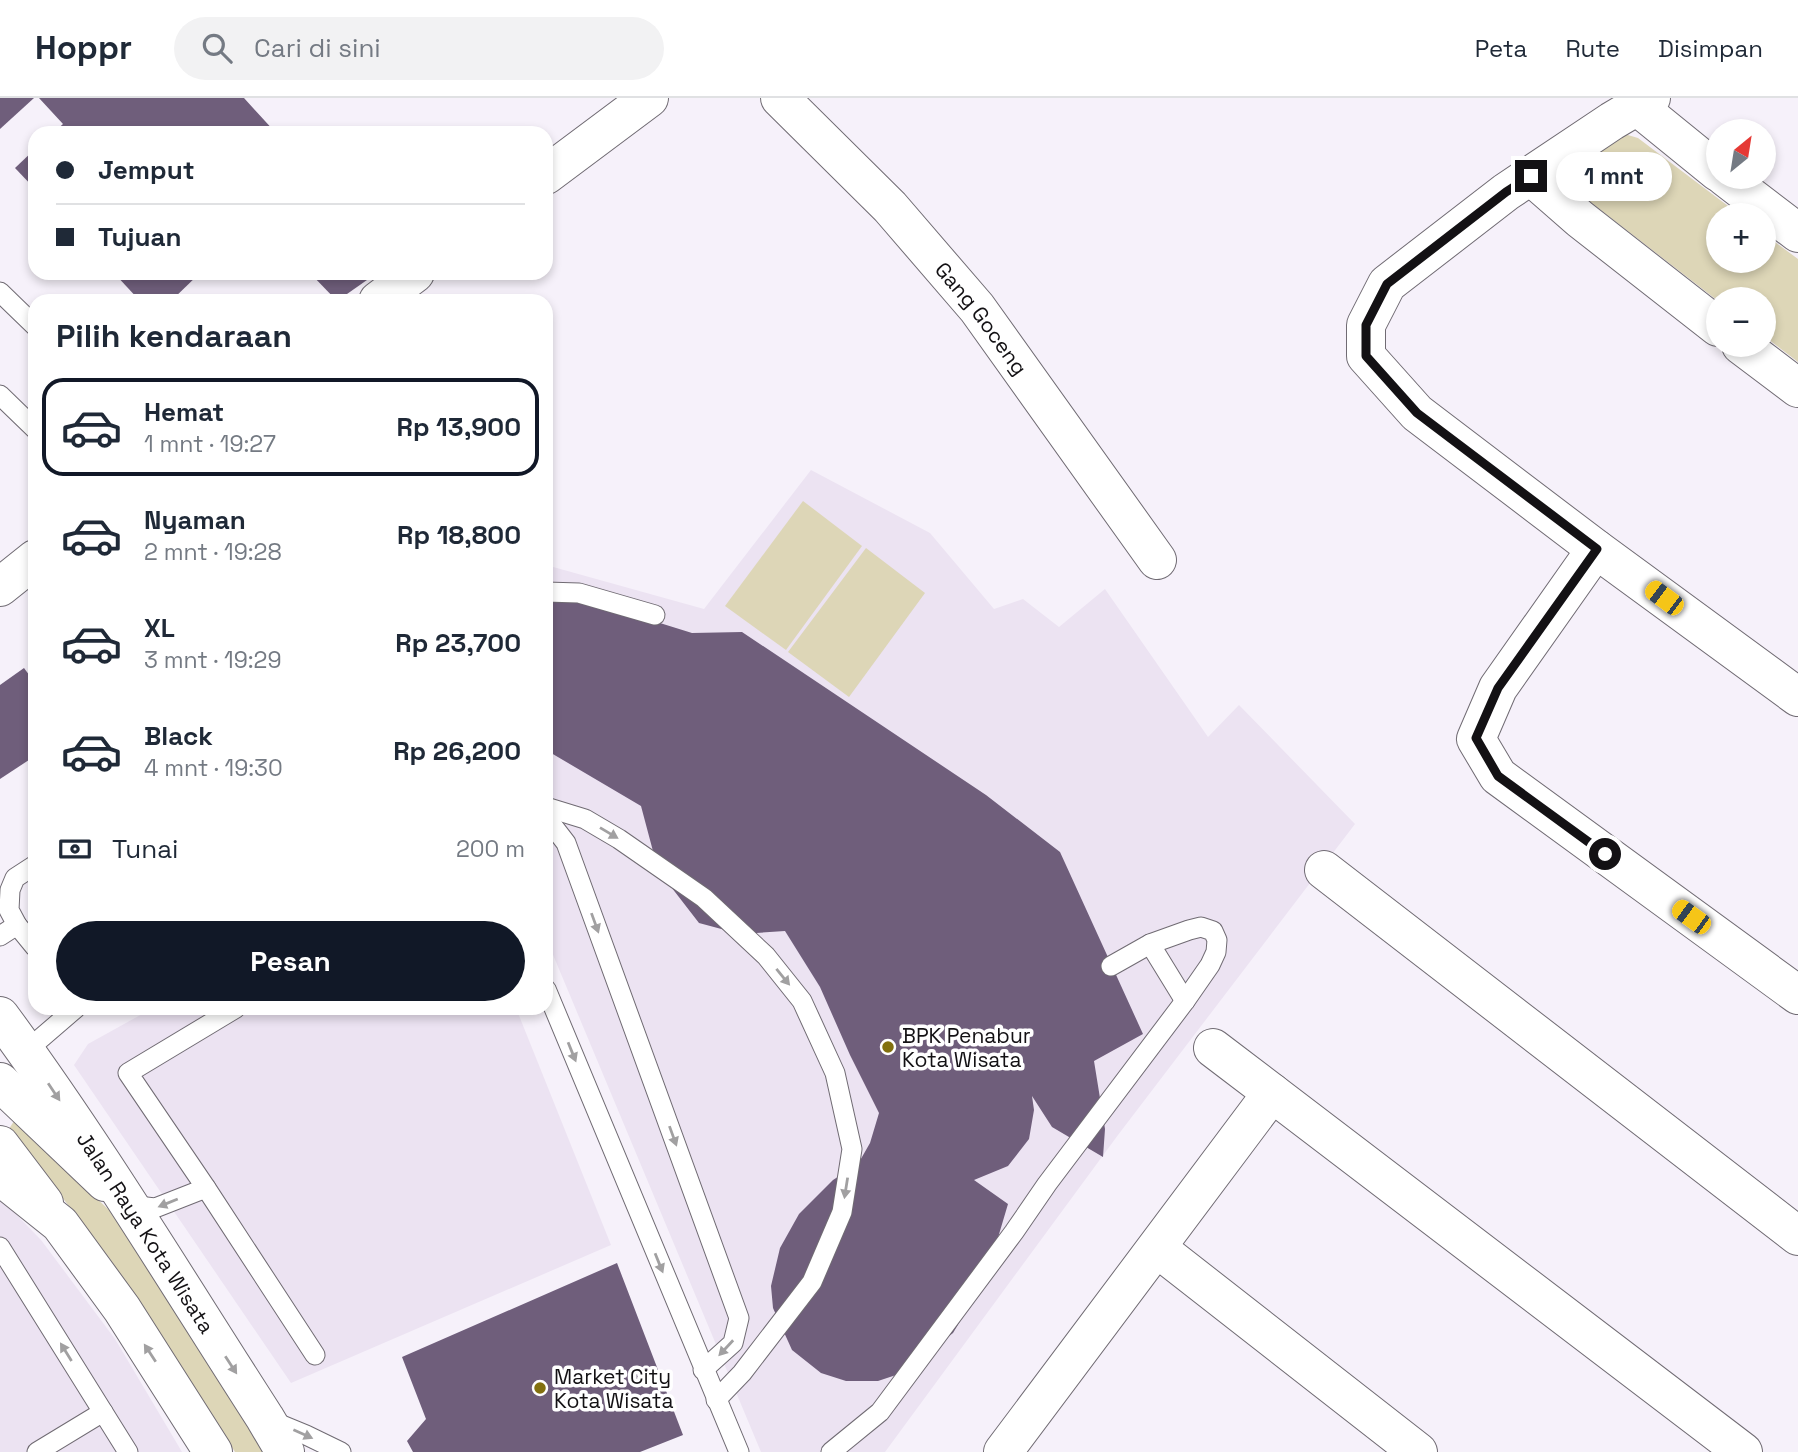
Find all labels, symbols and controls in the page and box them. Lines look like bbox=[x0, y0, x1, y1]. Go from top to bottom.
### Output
search box bbox=[174, 17, 664, 80]
text: Hoppr bbox=[35, 27, 132, 69]
icon: search bbox=[198, 29, 236, 67]
text: Cari di sini bbox=[254, 31, 381, 65]
text: Peta bbox=[1475, 33, 1527, 64]
text: Rute bbox=[1565, 33, 1620, 64]
text: Disimpan bbox=[1658, 33, 1763, 64]
north arrow bbox=[1706, 119, 1776, 189]
map controls bbox=[1706, 119, 1776, 357]
callout: 1 mnt bbox=[1556, 152, 1671, 200]
text: Jemput bbox=[98, 153, 195, 187]
route end bbox=[1515, 160, 1547, 192]
text: 1 mnt bbox=[1584, 161, 1644, 191]
button: + bbox=[1706, 203, 1776, 273]
text: Tujuan bbox=[98, 220, 181, 254]
street label: Gang Goceng bbox=[929, 256, 1034, 380]
button: − bbox=[1706, 287, 1776, 357]
text: Pilih kendaraan bbox=[56, 316, 292, 356]
text: Hemat bbox=[144, 395, 224, 429]
icon: car bbox=[60, 396, 123, 459]
text: Rp 13,900 bbox=[396, 410, 521, 444]
text: 1 mnt · 19:27 bbox=[144, 429, 276, 459]
text: Nyaman bbox=[144, 503, 246, 537]
icon: car bbox=[60, 504, 123, 567]
text: Rp 18,800 bbox=[397, 518, 521, 552]
text: 2 mnt · 19:28 bbox=[144, 537, 282, 567]
car bbox=[1641, 577, 1688, 619]
text: XL bbox=[144, 611, 175, 645]
icon: car bbox=[60, 612, 123, 675]
text: Rp 23,700 bbox=[395, 626, 521, 660]
text: 3 mnt · 19:29 bbox=[144, 645, 281, 675]
text: Black bbox=[144, 719, 213, 753]
icon: car bbox=[60, 720, 123, 783]
text: Rp 26,200 bbox=[393, 734, 521, 768]
text: 4 mnt · 19:30 bbox=[144, 753, 283, 783]
one-way arrow bbox=[599, 827, 618, 839]
icon: cash bbox=[56, 830, 94, 868]
text: Tunai bbox=[112, 832, 178, 866]
text: 200 m bbox=[456, 834, 525, 864]
route start bbox=[1589, 838, 1621, 870]
car bbox=[1668, 896, 1715, 938]
one-way arrow bbox=[589, 912, 600, 933]
button: Pesan bbox=[56, 921, 525, 1001]
one-way arrow bbox=[775, 969, 790, 986]
place label: BPK Penabur Kota Wisata bbox=[902, 1022, 1031, 1073]
marker: BPK Penabur Kota Wisata bbox=[880, 1039, 896, 1055]
one-way arrow bbox=[567, 1042, 578, 1063]
one-way arrow bbox=[47, 1082, 60, 1101]
street label: Jalan Raya Kota Wisata bbox=[71, 1126, 221, 1338]
one-way arrow bbox=[668, 1126, 679, 1147]
one-way arrow bbox=[840, 1178, 851, 1200]
one-way arrow bbox=[158, 1197, 179, 1208]
one-way arrow bbox=[654, 1252, 665, 1273]
one-way arrow bbox=[718, 1339, 734, 1357]
one-way arrow bbox=[60, 1343, 73, 1362]
one-way arrow bbox=[144, 1344, 157, 1363]
one-way arrow bbox=[224, 1355, 237, 1374]
place label: Market City Kota Wisata bbox=[554, 1363, 673, 1414]
marker: Market City Kota Wisata bbox=[532, 1380, 548, 1396]
one-way arrow bbox=[293, 1428, 313, 1440]

